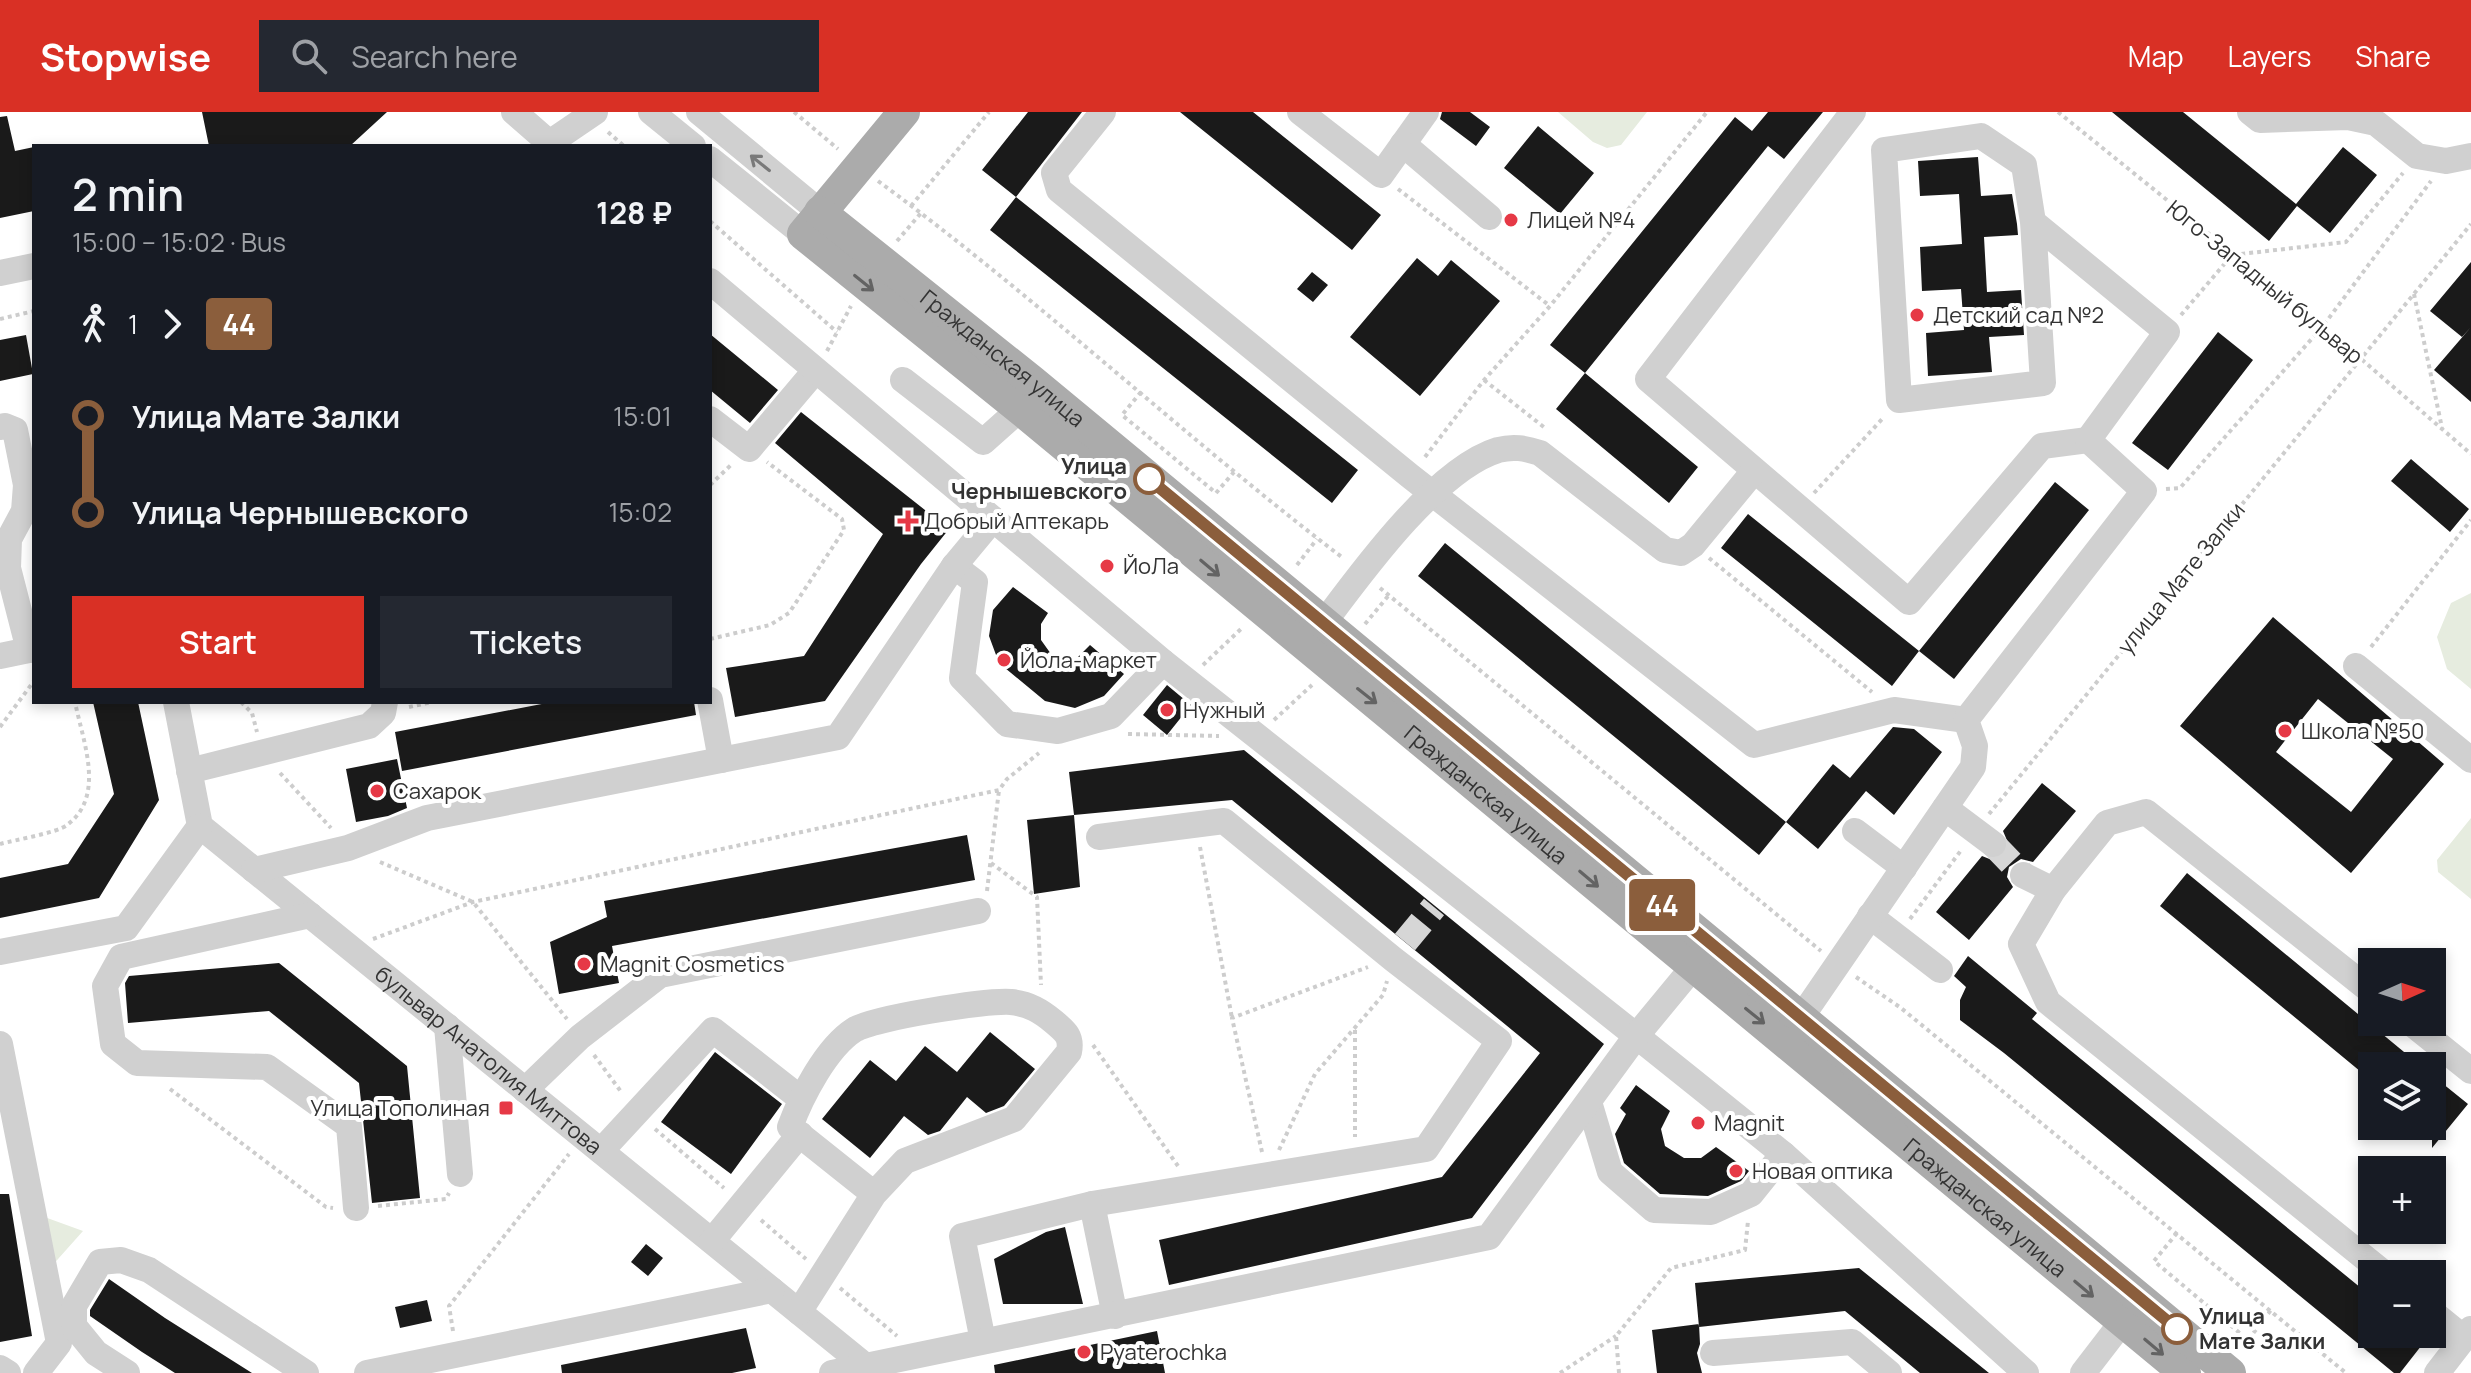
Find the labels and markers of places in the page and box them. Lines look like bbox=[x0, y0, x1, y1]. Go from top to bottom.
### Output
place label: Лицей №4 bbox=[1527, 205, 1636, 235]
marker: Лицей №4 bbox=[1502, 211, 1520, 229]
place label: Детский сад №2 bbox=[1933, 300, 2104, 330]
marker: Детский сад №2 bbox=[1908, 306, 1926, 324]
place label: Улица Чернышевского bbox=[951, 451, 1127, 506]
marker: Улица Чернышевского bbox=[1134, 464, 1164, 494]
place label: Добрый Аптекарь bbox=[924, 506, 1109, 536]
marker: Добрый Аптекарь bbox=[899, 512, 917, 530]
place label: ЙоЛа bbox=[1123, 551, 1179, 581]
marker: ЙоЛа bbox=[1098, 557, 1116, 575]
place label: Йола-маркет bbox=[1020, 645, 1157, 675]
marker: Йола-маркет bbox=[995, 651, 1013, 669]
place label: Нужный bbox=[1183, 695, 1265, 725]
marker: Нужный bbox=[1158, 701, 1176, 719]
place label: Школа №50 bbox=[2301, 716, 2424, 746]
marker: Школа №50 bbox=[2276, 722, 2294, 740]
place label: Сахарок bbox=[393, 776, 482, 806]
marker: Сахарок bbox=[368, 782, 386, 800]
place label: Magnit Cosmetics bbox=[600, 949, 784, 979]
marker: Magnit Cosmetics bbox=[575, 955, 593, 973]
place label: Улица Тополиная bbox=[310, 1093, 490, 1123]
marker: Улица Тополиная bbox=[497, 1099, 515, 1117]
place label: Magnit bbox=[1714, 1108, 1785, 1138]
marker: Magnit bbox=[1689, 1114, 1707, 1132]
place label: Новая оптика bbox=[1752, 1156, 1893, 1186]
marker: Новая оптика bbox=[1727, 1162, 1745, 1180]
place label: Улица Мате Залки bbox=[2199, 1301, 2325, 1356]
marker: Улица Мате Залки bbox=[2162, 1314, 2192, 1344]
place label: Pyaterochka bbox=[1100, 1337, 1227, 1367]
marker: Pyaterochka bbox=[1075, 1343, 1093, 1361]

